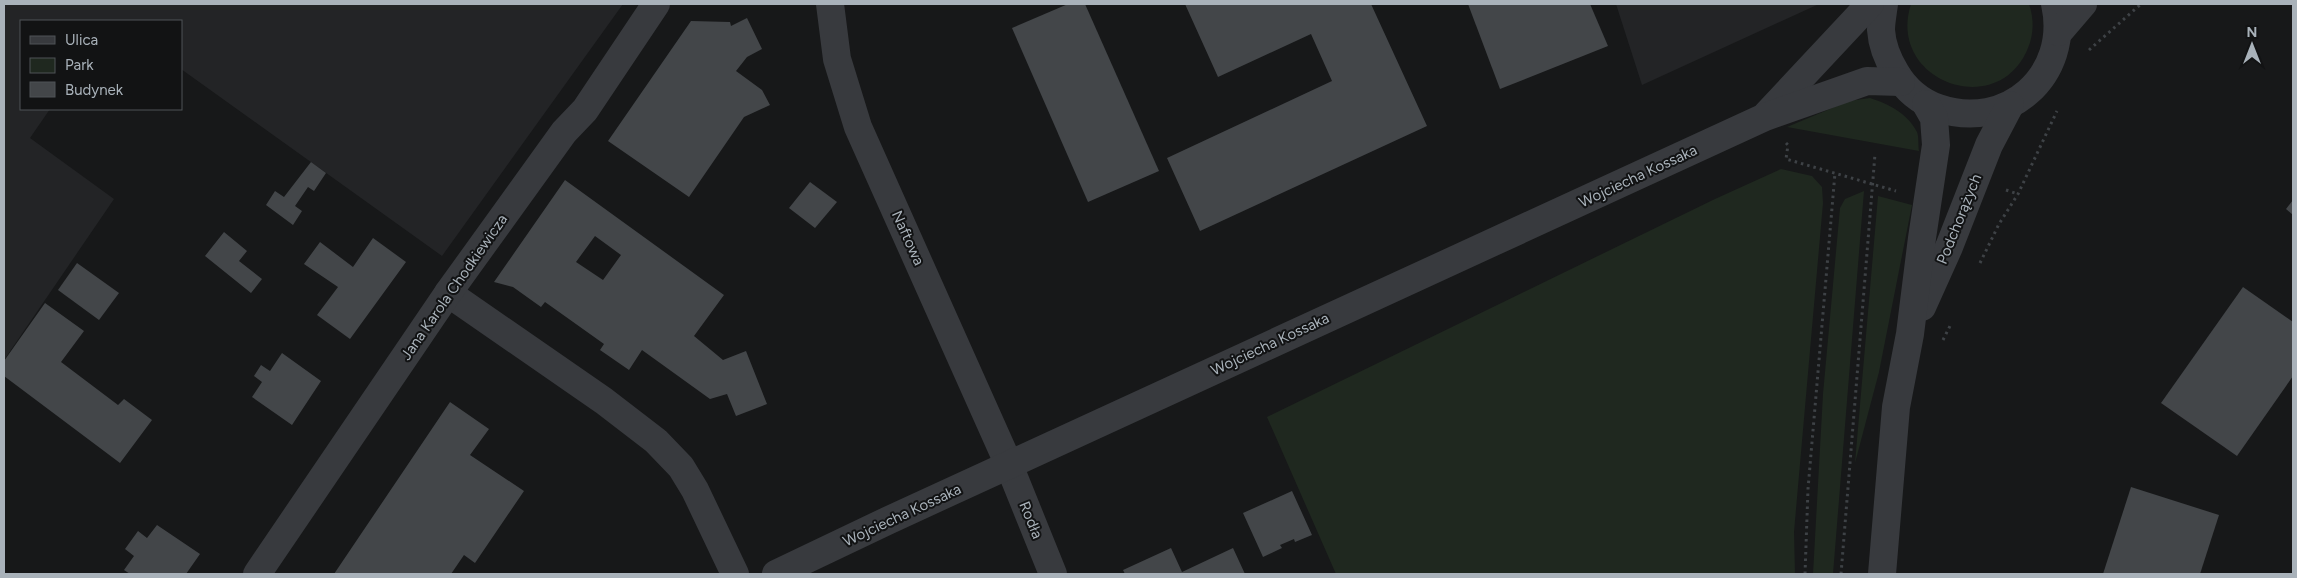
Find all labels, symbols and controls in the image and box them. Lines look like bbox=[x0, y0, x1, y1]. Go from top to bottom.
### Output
legend bbox=[20, 20, 182, 110]
north arrow bbox=[2227, 20, 2277, 70]
text: N bbox=[2247, 24, 2257, 41]
text: Ulica bbox=[65, 31, 98, 49]
text: Park bbox=[65, 56, 94, 74]
text: Budynek bbox=[65, 81, 124, 99]
street label: Wojciecha Kossaka bbox=[1576, 141, 1700, 211]
street label: Podchorążych bbox=[1933, 171, 1985, 267]
street label: Naftowa bbox=[888, 208, 928, 268]
street label: Jana Karola Chodkiewicza bbox=[397, 211, 511, 363]
street label: Wojciecha Kossaka bbox=[1208, 309, 1332, 379]
street label: Wojciecha Kossaka bbox=[840, 480, 964, 550]
street label: Rodła bbox=[1015, 499, 1047, 541]

